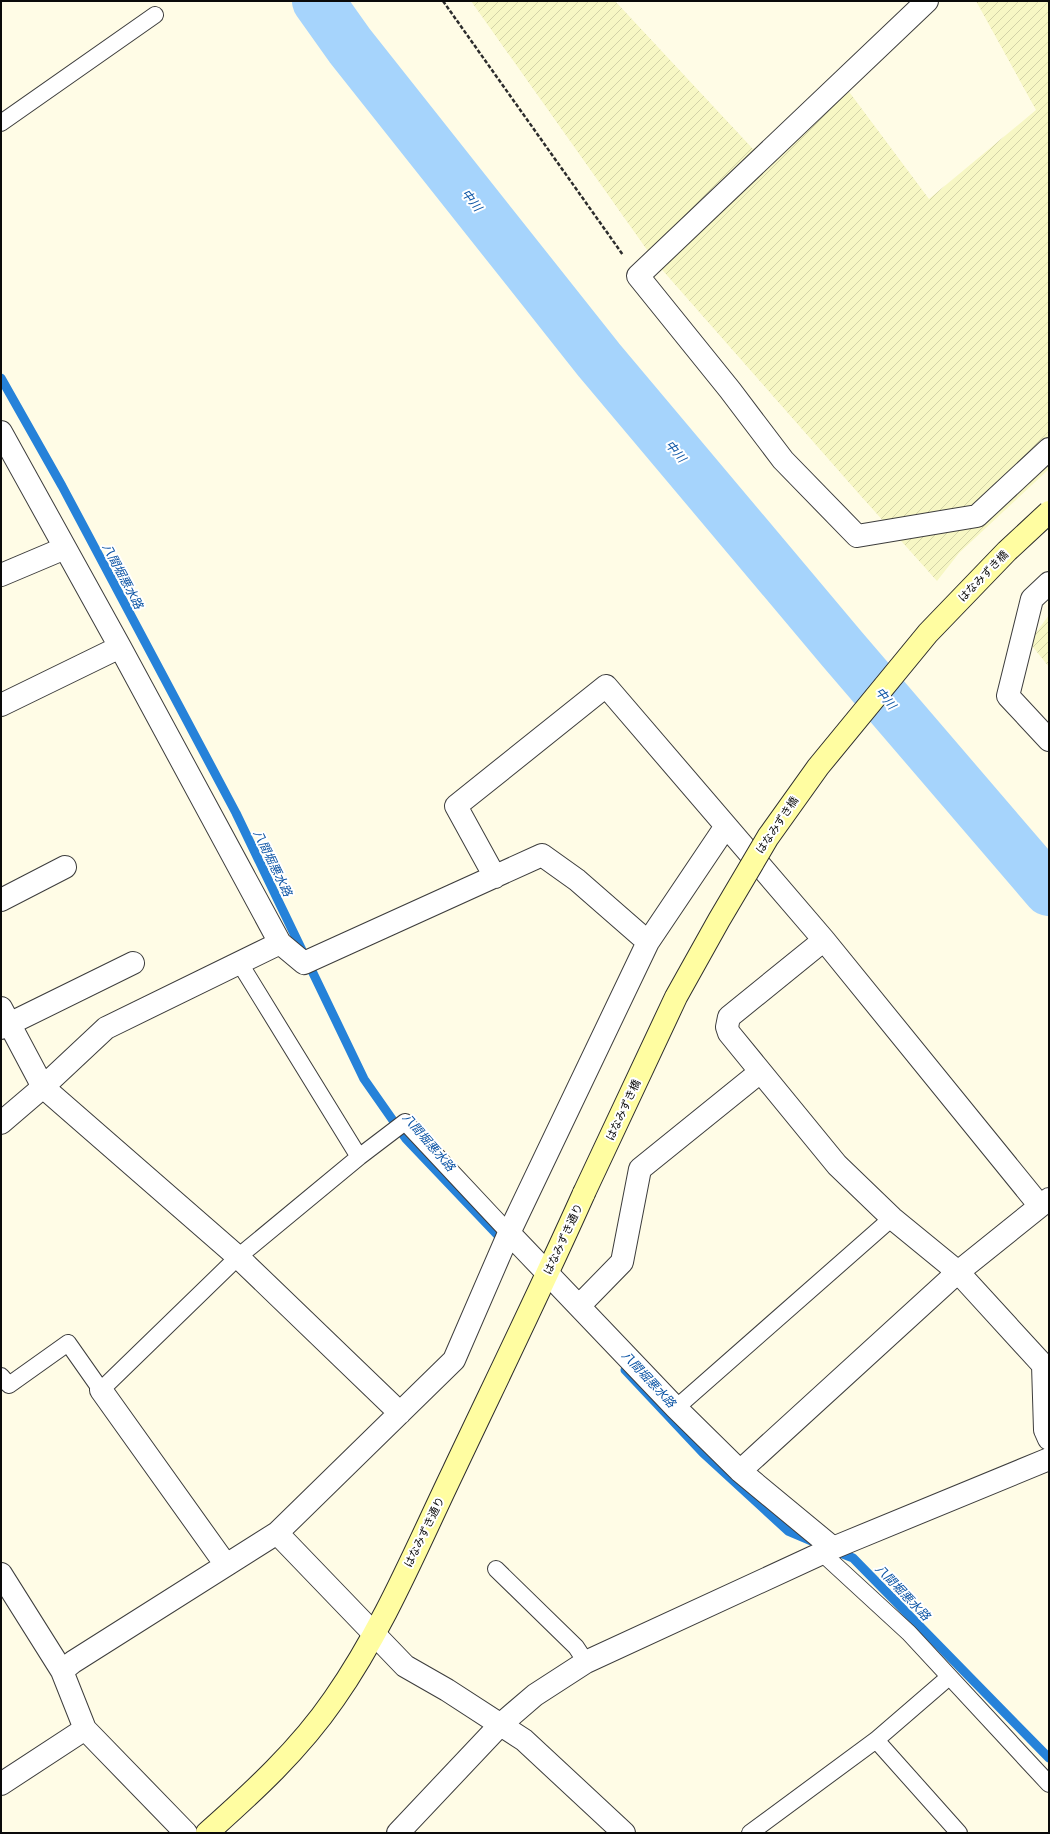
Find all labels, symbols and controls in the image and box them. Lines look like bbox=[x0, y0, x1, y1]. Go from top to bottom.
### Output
water label: 中川 bbox=[459, 186, 487, 216]
water label: 中川 bbox=[663, 437, 691, 467]
water label: 八間堀悪水路 bbox=[99, 541, 147, 612]
street label: はなみずき橋 bbox=[955, 547, 1011, 605]
water label: 中川 bbox=[873, 684, 901, 714]
street label: はなみずき橋 bbox=[753, 794, 801, 856]
water label: 八間堀悪水路 bbox=[250, 827, 296, 900]
street label: はなみずき橋 bbox=[603, 1077, 643, 1143]
water label: 八間堀悪水路 bbox=[400, 1110, 459, 1175]
street label: はなみずき通り bbox=[540, 1201, 586, 1277]
water label: 八間堀悪水路 bbox=[619, 1348, 680, 1411]
street label: はなみずき通り bbox=[401, 1494, 447, 1570]
water label: 八間堀悪水路 bbox=[873, 1561, 934, 1624]

